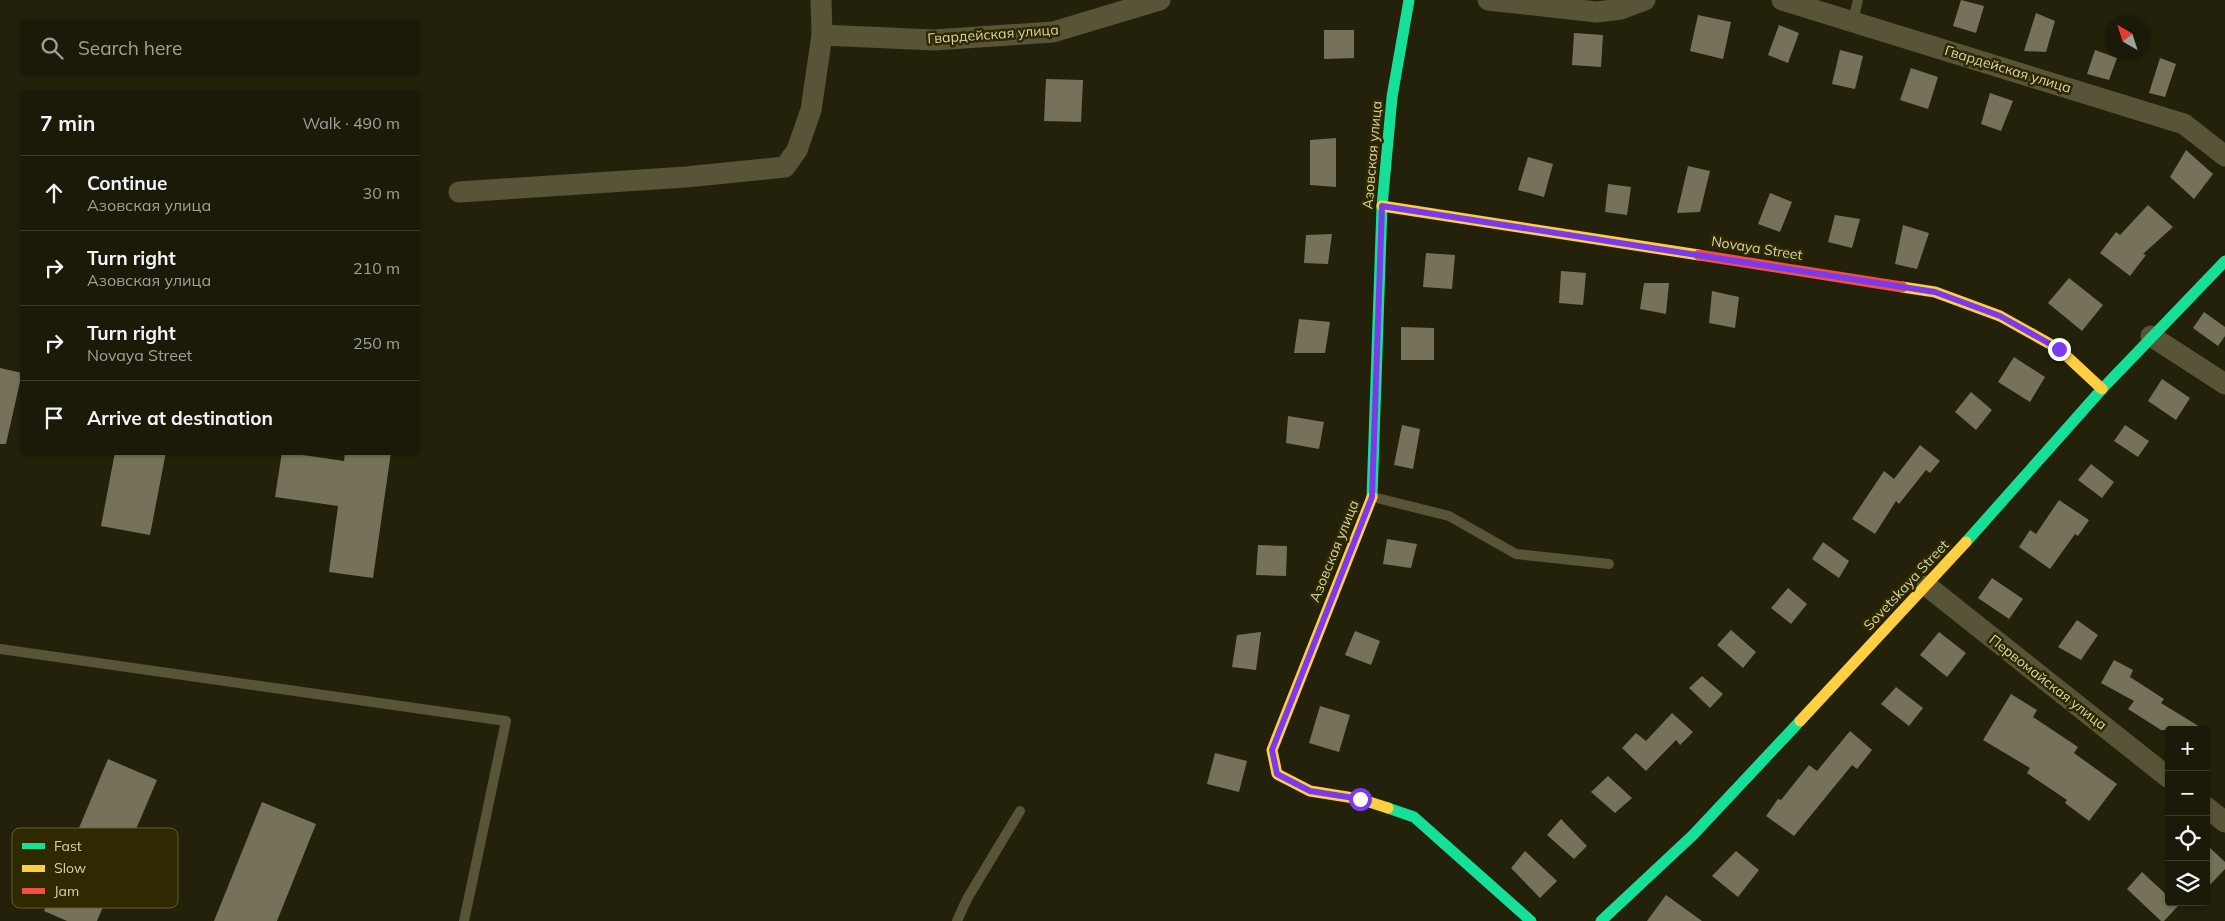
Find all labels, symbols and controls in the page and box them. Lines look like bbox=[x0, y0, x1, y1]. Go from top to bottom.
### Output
north arrow bbox=[2105, 15, 2150, 60]
search box bbox=[20, 20, 420, 75]
street label: Гвардейская улица bbox=[927, 20, 1059, 48]
icon: search bbox=[38, 34, 66, 62]
text: Search here bbox=[78, 36, 182, 60]
street label: Гвардейская улица bbox=[1943, 41, 2073, 97]
street label: Азовская улица bbox=[1358, 100, 1386, 210]
text: 7 min bbox=[40, 110, 95, 136]
text: Walk · 490 m bbox=[302, 113, 400, 133]
text: Continue bbox=[87, 171, 167, 195]
icon: ahead bbox=[40, 179, 68, 207]
text: 30 m bbox=[363, 183, 400, 203]
text: Азовская улица bbox=[87, 195, 211, 215]
street label: Novaya Street bbox=[1710, 232, 1804, 264]
text: Turn right bbox=[87, 246, 176, 270]
icon: right bbox=[40, 254, 68, 282]
text: 210 m bbox=[353, 258, 400, 278]
text: Азовская улица bbox=[87, 270, 211, 290]
text: Turn right bbox=[87, 321, 176, 345]
icon: right bbox=[40, 329, 68, 357]
text: 250 m bbox=[353, 333, 400, 353]
route end bbox=[2048, 338, 2071, 361]
text: Novaya Street bbox=[87, 345, 192, 365]
icon: arrive bbox=[40, 404, 68, 432]
text: Arrive at destination bbox=[87, 406, 273, 430]
street label: Азовская улица bbox=[1305, 497, 1363, 605]
street label: Sovetskaya Street bbox=[1860, 536, 1953, 634]
street label: Первомайская улица bbox=[1986, 630, 2110, 734]
map controls bbox=[2165, 726, 2210, 906]
button: + bbox=[2165, 726, 2210, 771]
button: − bbox=[2165, 771, 2210, 816]
route start bbox=[1349, 788, 1372, 811]
button: locate bbox=[2165, 816, 2210, 861]
legend bbox=[12, 828, 178, 908]
text: Fast bbox=[54, 837, 82, 855]
text: Slow bbox=[54, 859, 86, 877]
button: layers bbox=[2165, 861, 2210, 906]
text: Jam bbox=[54, 882, 79, 900]

